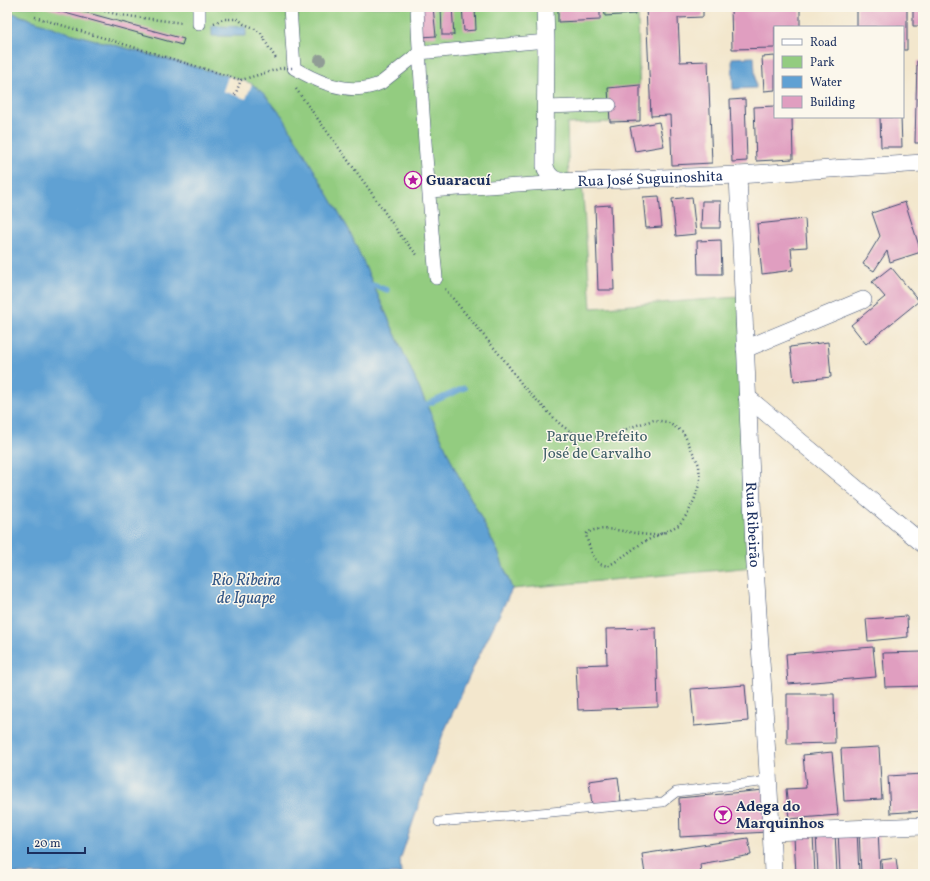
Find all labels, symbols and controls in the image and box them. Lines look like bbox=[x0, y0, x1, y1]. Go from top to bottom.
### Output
legend bbox=[774, 26, 904, 118]
text: Road bbox=[810, 35, 837, 51]
text: Park bbox=[810, 55, 835, 71]
text: Water bbox=[810, 75, 842, 91]
text: Building bbox=[810, 95, 855, 111]
street label: Rua José Suguinoshita bbox=[577, 167, 724, 193]
place icon: Guaracuí bbox=[403, 170, 423, 190]
place label: Guaracuí bbox=[426, 171, 491, 192]
park label: Parque Prefeito José de Carvalho bbox=[543, 427, 651, 465]
street label: Rua Ribeirão bbox=[739, 481, 764, 568]
water label: Rio Ribeira de Iguape bbox=[212, 570, 281, 610]
place label: Adega do Marquinhos bbox=[736, 797, 824, 835]
bar icon: Adega do Marquinhos bbox=[713, 805, 733, 825]
scale bar bbox=[28, 829, 85, 855]
text: 20 m bbox=[34, 836, 61, 852]

